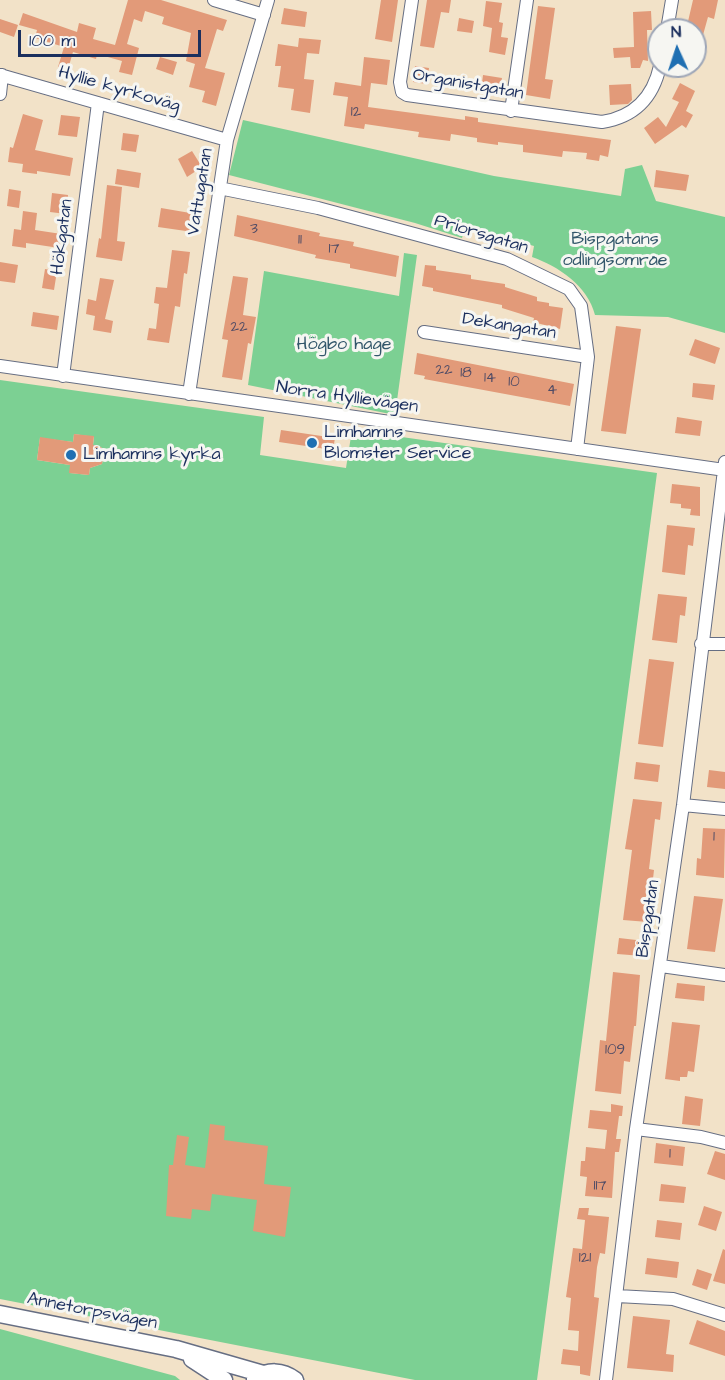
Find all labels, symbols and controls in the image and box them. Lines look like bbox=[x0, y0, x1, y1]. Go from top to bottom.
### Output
scale bar bbox=[21, 18, 204, 56]
north arrow bbox=[647, 18, 707, 78]
text: N bbox=[671, 21, 682, 43]
text: 100 m bbox=[29, 28, 75, 53]
street label: Hyllie kyrkoväg bbox=[55, 62, 183, 118]
street label: Organistgatan bbox=[411, 65, 525, 105]
house number: 12 bbox=[351, 104, 361, 122]
street label: Vattugatan bbox=[183, 147, 219, 237]
street label: Hökgatan bbox=[48, 198, 78, 276]
street label: Priorsgatan bbox=[431, 210, 531, 260]
house number: 3 bbox=[250, 221, 258, 239]
park label: Bispgatans odlingsområe bbox=[562, 229, 668, 272]
house number: 11 bbox=[298, 232, 302, 250]
house number: 17 bbox=[328, 241, 340, 259]
street label: Dekangatan bbox=[461, 309, 557, 345]
house number: 22 bbox=[230, 319, 248, 337]
park label: Högbo hage bbox=[297, 334, 391, 356]
house number: 22 bbox=[435, 362, 453, 380]
house number: 18 bbox=[460, 365, 472, 383]
house number: 14 bbox=[484, 370, 496, 388]
house number: 10 bbox=[508, 374, 520, 392]
street label: Norra Hyllievägen bbox=[275, 377, 419, 419]
house number: 4 bbox=[547, 382, 557, 400]
place label: Limhamns Blomster Service bbox=[324, 422, 471, 464]
marker: Limhamns Blomster Service bbox=[305, 436, 319, 450]
place label: Limhamns kyrka bbox=[83, 444, 221, 466]
marker: Limhamns kyrka bbox=[64, 448, 78, 462]
house number: 1 bbox=[713, 829, 715, 847]
street label: Bispgatan bbox=[633, 879, 665, 959]
house number: 109 bbox=[605, 1042, 625, 1060]
house number: 1 bbox=[669, 1146, 671, 1164]
house number: 117 bbox=[593, 1178, 607, 1196]
house number: 121 bbox=[579, 1250, 591, 1268]
street label: Annetorpsvägen bbox=[25, 1289, 159, 1335]

